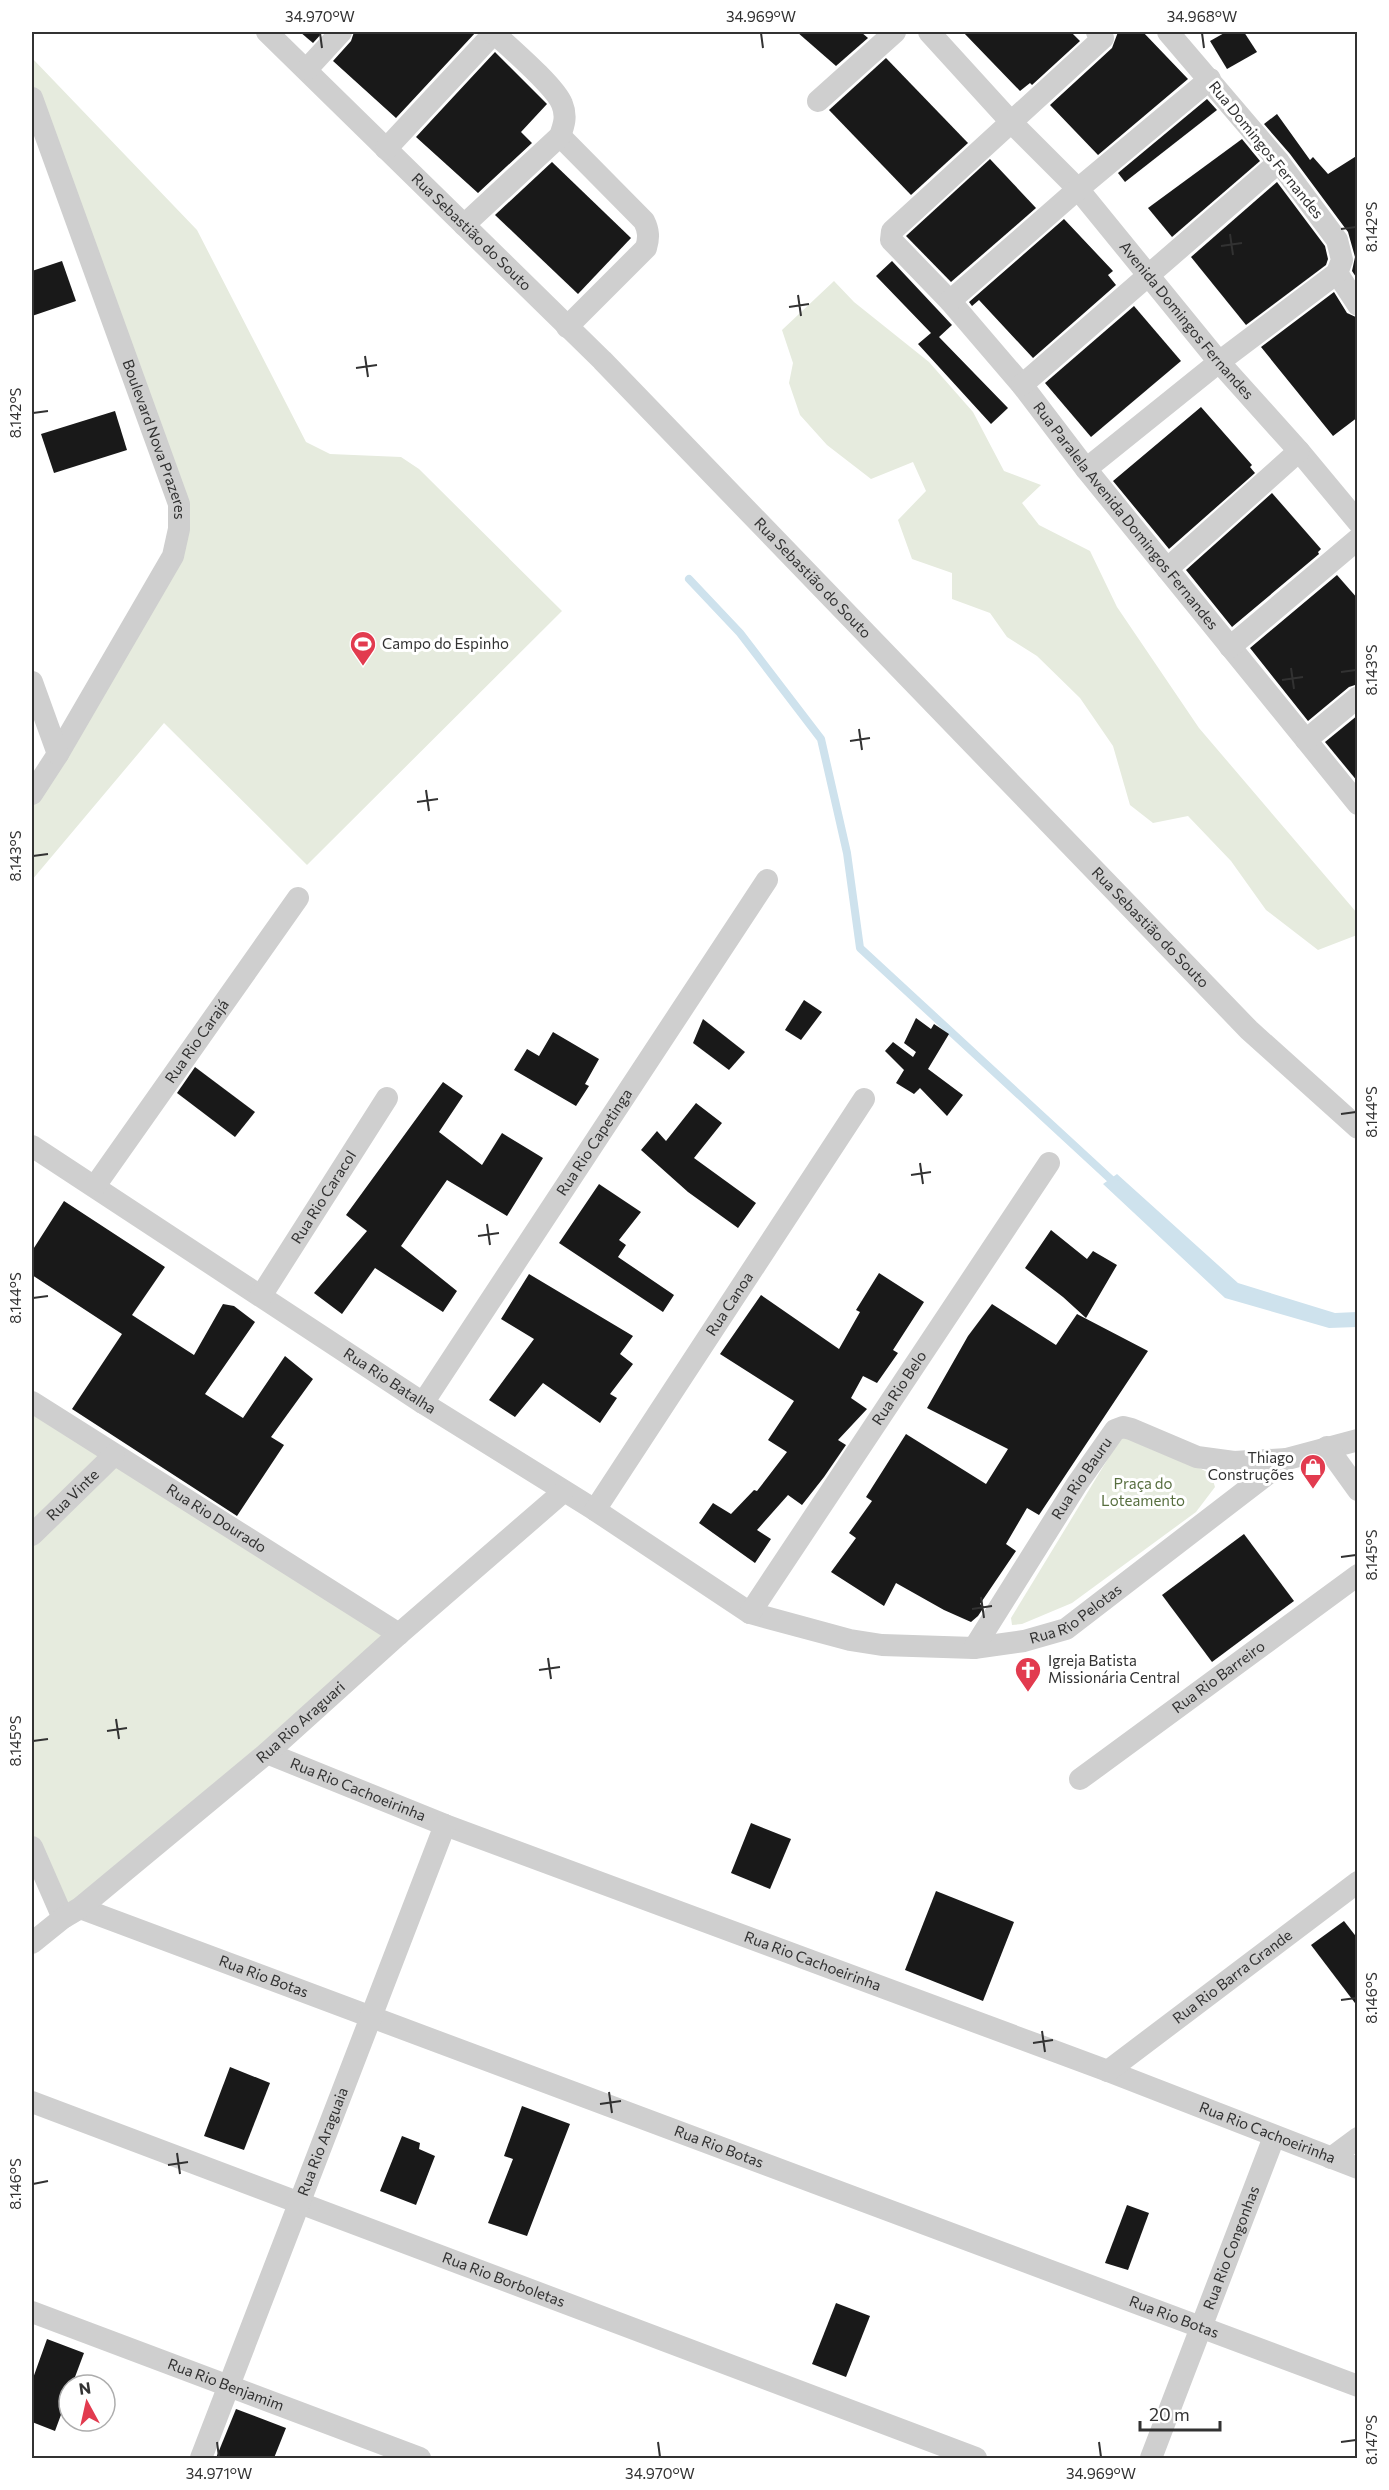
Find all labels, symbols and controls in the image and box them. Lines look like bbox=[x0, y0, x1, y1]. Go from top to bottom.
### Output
text: 34.970°W bbox=[285, 7, 355, 25]
text: 34.969°W bbox=[726, 7, 796, 25]
text: 34.968°W bbox=[1167, 7, 1237, 25]
street label: Rua Domingos Fernandes bbox=[1206, 77, 1328, 222]
street label: Rua Sebastião do Souto bbox=[408, 169, 536, 294]
text: 8.142°S bbox=[1362, 201, 1380, 252]
street label: Avenida Domingos Fernandes bbox=[1116, 237, 1258, 403]
street label: Boulevard Nova Prazeres bbox=[119, 357, 189, 520]
text: 8.142°S bbox=[6, 387, 24, 438]
street label: Rua Paralela Avenida Domingos Fernandes bbox=[1030, 398, 1223, 633]
street label: Rua Sebastião do Souto bbox=[751, 513, 876, 641]
sports icon: Campo do Espinho bbox=[348, 629, 378, 667]
place label: Campo do Espinho bbox=[382, 634, 509, 652]
text: 8.143°S bbox=[1362, 644, 1380, 696]
text: 8.143°S bbox=[6, 830, 24, 882]
street label: Rua Sebastião do Souto bbox=[1089, 863, 1213, 991]
street label: Rua Rio Carajá bbox=[160, 995, 232, 1086]
street label: Rua Rio Capetinga bbox=[552, 1085, 635, 1199]
text: 8.144°S bbox=[1362, 1086, 1380, 1138]
street label: Rua Rio Caracol bbox=[287, 1147, 359, 1247]
street label: Rua Canoa bbox=[701, 1268, 756, 1339]
text: 8.144°S bbox=[6, 1272, 24, 1324]
street label: Rua Rio Batalha bbox=[341, 1343, 440, 1417]
street label: Rua Rio Belo bbox=[868, 1347, 930, 1428]
street label: Rua Rio Bauru bbox=[1047, 1433, 1115, 1522]
place label: Thiago Construções bbox=[1208, 1448, 1294, 1483]
shop icon: Thiago Construções bbox=[1298, 1452, 1328, 1490]
street label: Rua Vinte bbox=[42, 1465, 102, 1524]
park label: Praça do Loteamento bbox=[1101, 1474, 1185, 1509]
street label: Rua Rio Dourado bbox=[164, 1479, 270, 1556]
text: 8.145°S bbox=[1362, 1529, 1380, 1581]
street label: Rua Rio Pelotas bbox=[1027, 1580, 1125, 1647]
street label: Rua Rio Barreiro bbox=[1168, 1636, 1268, 1716]
place label: Igreja Batista Missionária Central bbox=[1048, 1651, 1180, 1686]
church icon: Igreja Batista Missionária Central bbox=[1013, 1655, 1043, 1693]
street label: Rua Rio Araguari bbox=[252, 1677, 348, 1766]
text: 8.145°S bbox=[6, 1715, 24, 1767]
street label: Rua Rio Cachoeirinha bbox=[288, 1753, 429, 1824]
street label: Rua Rio Barra Grande bbox=[1169, 1925, 1295, 2027]
street label: Rua Rio Cachoeirinha bbox=[742, 1927, 884, 1994]
street label: Rua Rio Botas bbox=[217, 1951, 311, 2001]
text: 8.146°S bbox=[1362, 1972, 1380, 2024]
street label: Rua Rio Araguaia bbox=[293, 2084, 351, 2198]
street label: Rua Rio Cachoeirinha bbox=[1197, 2097, 1338, 2166]
street label: Rua Rio Botas bbox=[672, 2121, 767, 2171]
text: 8.146°S bbox=[6, 2158, 24, 2210]
street label: Rua Rio Congonhas bbox=[1199, 2183, 1263, 2312]
street label: Rua Rio Borboletas bbox=[440, 2248, 568, 2310]
street label: Rua Rio Botas bbox=[1127, 2291, 1222, 2341]
street label: Rua Rio Benjamim bbox=[165, 2354, 287, 2414]
north arrow bbox=[57, 2373, 117, 2433]
text: N bbox=[78, 2377, 92, 2398]
scale bar bbox=[1140, 2394, 1220, 2432]
text: 20 m bbox=[1149, 2403, 1190, 2425]
text: 8.147°S bbox=[1362, 2415, 1380, 2465]
text: 34.971°W bbox=[186, 2464, 252, 2482]
text: 34.970°W bbox=[625, 2464, 695, 2482]
text: 34.969°W bbox=[1066, 2464, 1136, 2482]

